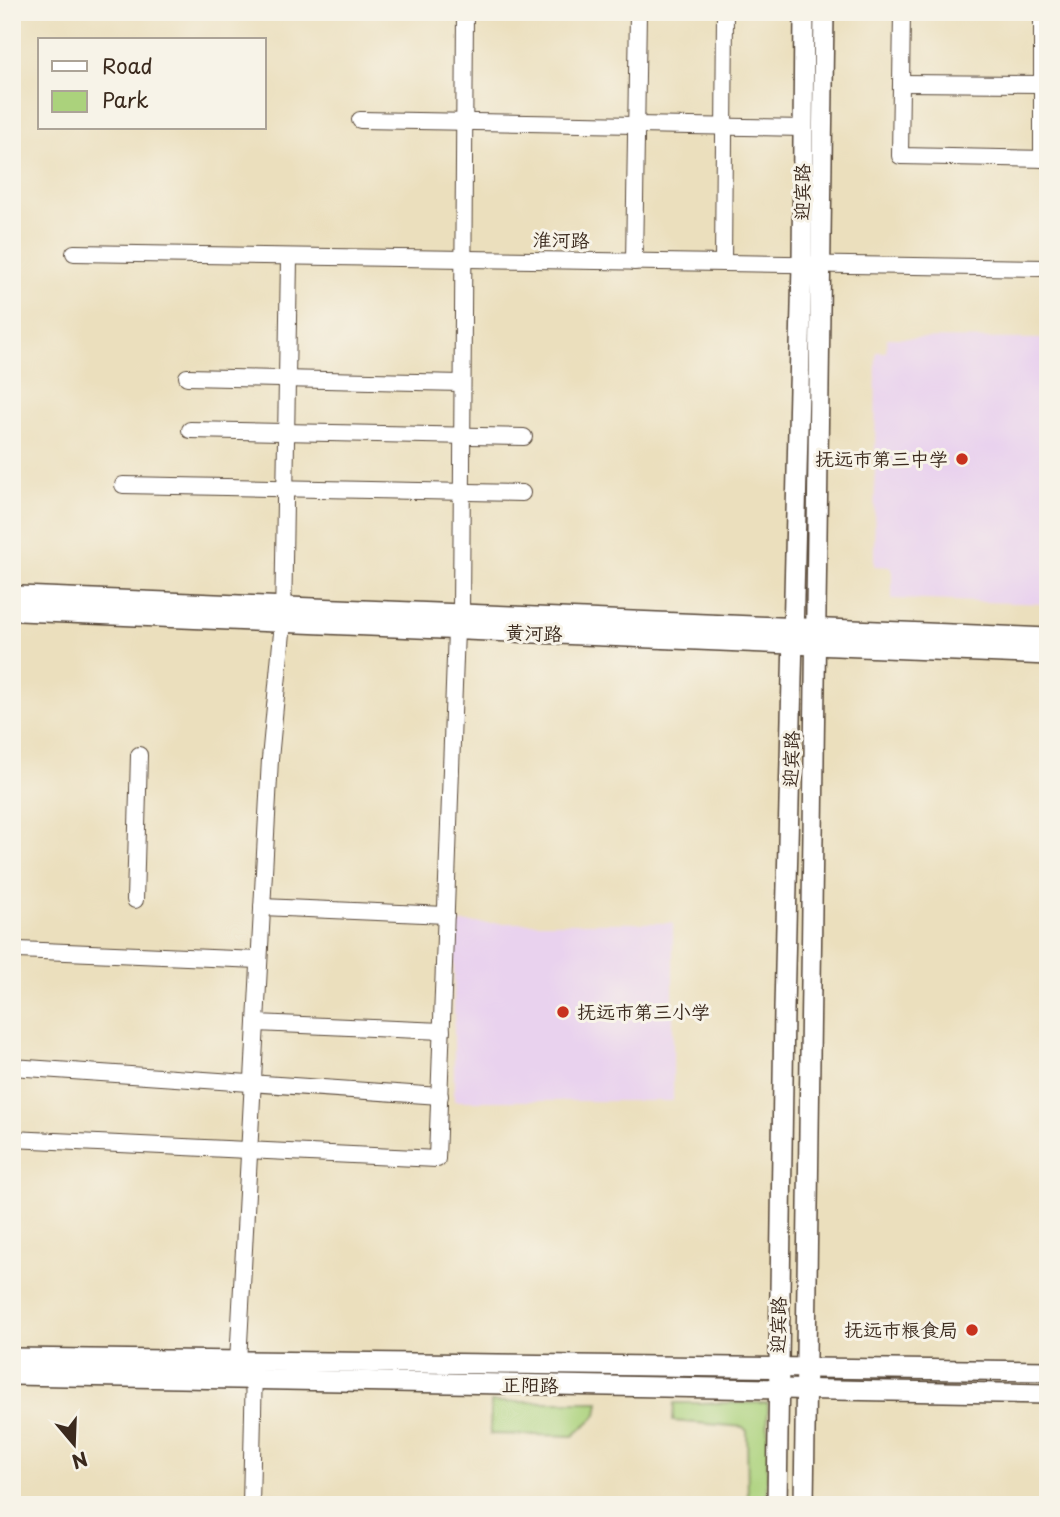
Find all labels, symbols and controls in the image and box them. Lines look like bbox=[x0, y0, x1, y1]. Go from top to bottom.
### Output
legend bbox=[38, 38, 266, 130]
text: Road bbox=[102, 49, 153, 81]
text: Park bbox=[102, 83, 149, 115]
street label: 迎宾路 bbox=[787, 163, 815, 221]
street label: 淮河路 bbox=[532, 225, 590, 253]
place label: 抚远市第三中学 bbox=[815, 444, 948, 472]
marker: 抚远市第三中学 bbox=[954, 451, 970, 467]
street label: 黄河路 bbox=[505, 617, 563, 647]
street label: 迎宾路 bbox=[775, 730, 805, 788]
place label: 抚远市第三小学 bbox=[577, 997, 710, 1025]
marker: 抚远市第三小学 bbox=[555, 1004, 571, 1020]
street label: 迎宾路 bbox=[763, 1296, 791, 1354]
place label: 抚远市粮食局 bbox=[844, 1315, 958, 1343]
marker: 抚远市粮食局 bbox=[964, 1322, 980, 1338]
street label: 正阳路 bbox=[501, 1370, 559, 1398]
north arrow bbox=[38, 1408, 108, 1478]
text: N bbox=[68, 1445, 92, 1477]

